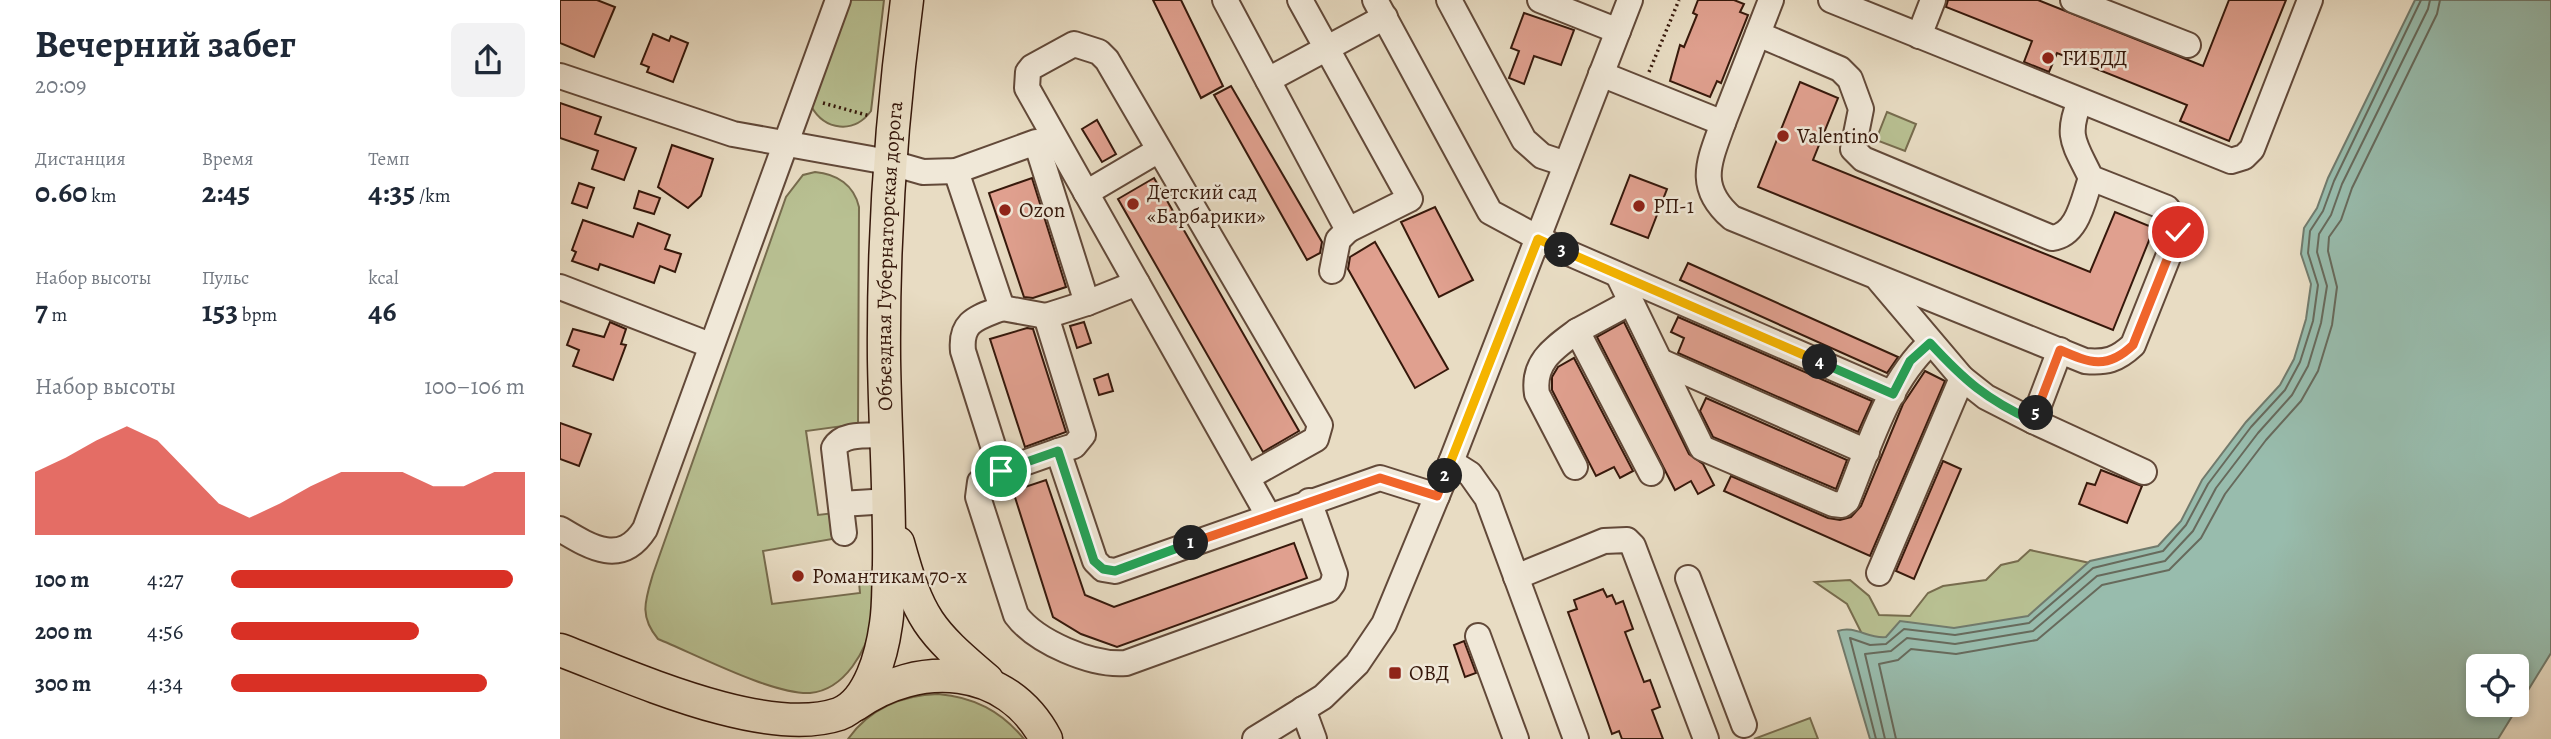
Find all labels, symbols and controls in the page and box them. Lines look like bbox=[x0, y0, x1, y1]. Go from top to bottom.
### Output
text: Вечерний забег bbox=[35, 18, 296, 70]
button: share bbox=[451, 23, 525, 97]
place label: ГИБДД bbox=[2062, 44, 2128, 72]
marker: ГИБДД bbox=[2040, 50, 2056, 66]
text: 20:09 bbox=[35, 70, 86, 101]
street label: Объездная Губернаторская дорога bbox=[870, 99, 909, 411]
place label: Valentino bbox=[1796, 122, 1879, 150]
marker: Valentino bbox=[1775, 128, 1791, 144]
text: Дистанция bbox=[35, 146, 126, 172]
text: Время bbox=[202, 146, 253, 172]
text: Темп bbox=[368, 146, 410, 172]
text: 0.60 bbox=[35, 172, 87, 212]
text: 2:45 bbox=[202, 172, 250, 212]
text: 4:35 bbox=[368, 172, 415, 212]
place label: Детский сад «Барбарики» bbox=[1147, 178, 1265, 230]
text: km bbox=[87, 183, 116, 209]
text: /km bbox=[415, 183, 451, 209]
place label: РП-1 bbox=[1653, 192, 1694, 220]
place label: Ozon bbox=[1019, 196, 1065, 224]
marker: Детский сад «Барбарики» bbox=[1125, 196, 1141, 212]
marker: РП-1 bbox=[1631, 198, 1647, 214]
marker: Ozon bbox=[997, 202, 1013, 218]
pin bbox=[2148, 202, 2208, 262]
icon: check bbox=[2159, 213, 2197, 251]
pin: 3 bbox=[1544, 232, 1580, 268]
text: 3 bbox=[1557, 236, 1566, 262]
text: Набор высоты bbox=[35, 265, 151, 291]
text: Пульс bbox=[202, 265, 249, 291]
text: kcal bbox=[368, 265, 399, 291]
text: 7 bbox=[35, 291, 48, 331]
text: 153 bbox=[202, 291, 238, 331]
text: 46 bbox=[368, 291, 396, 331]
text: m bbox=[48, 302, 67, 328]
text: bpm bbox=[238, 302, 277, 328]
pin: 4 bbox=[1802, 344, 1838, 380]
text: 4 bbox=[1815, 348, 1824, 374]
text: Набор высоты bbox=[35, 371, 176, 402]
text: 100–106 m bbox=[424, 371, 525, 402]
pin: 5 bbox=[2018, 396, 2054, 430]
text: 5 bbox=[2031, 399, 2040, 425]
pin bbox=[971, 441, 1031, 501]
icon: arrive bbox=[982, 452, 1020, 490]
pin: 2 bbox=[1428, 458, 1463, 494]
text: 2 bbox=[1440, 462, 1449, 488]
pin: 1 bbox=[1174, 526, 1208, 560]
text: 1 bbox=[1187, 529, 1194, 555]
place label: Романтикам 70-х bbox=[812, 562, 968, 590]
text: 100 m bbox=[35, 564, 90, 595]
text: 4:27 bbox=[147, 564, 183, 595]
marker: Романтикам 70-х bbox=[790, 568, 806, 584]
text: 200 m bbox=[35, 616, 93, 647]
text: 4:56 bbox=[147, 616, 183, 647]
map controls bbox=[2466, 654, 2529, 717]
button: locate bbox=[2466, 654, 2529, 717]
place label: ОВД bbox=[1409, 659, 1450, 687]
marker: ОВД bbox=[1387, 665, 1403, 681]
text: 300 m bbox=[35, 668, 91, 699]
text: 4:34 bbox=[147, 668, 183, 699]

